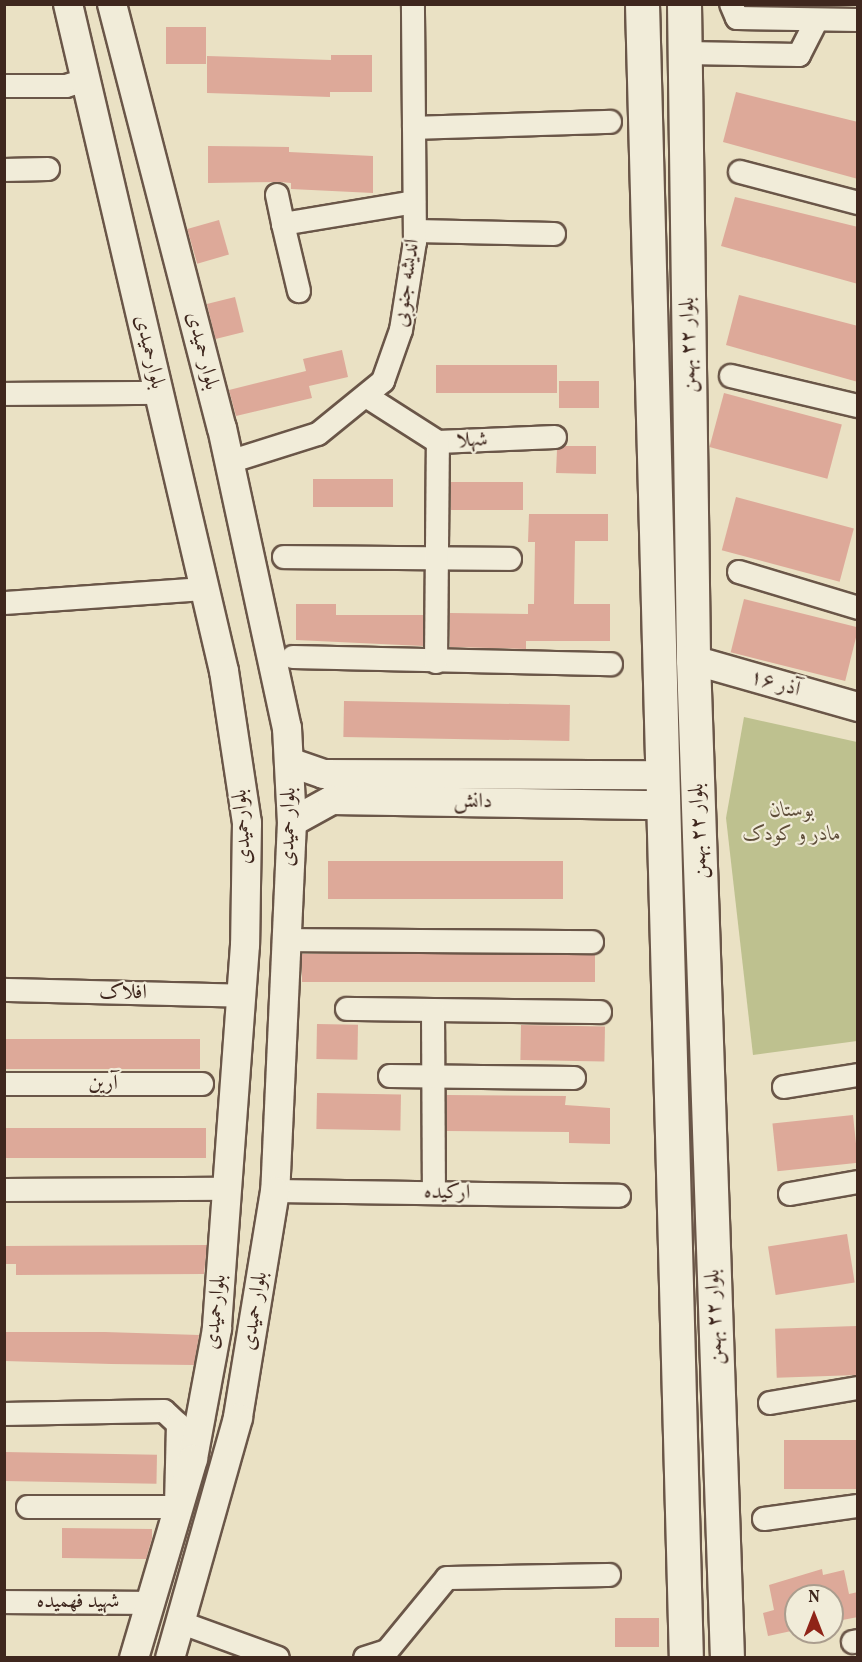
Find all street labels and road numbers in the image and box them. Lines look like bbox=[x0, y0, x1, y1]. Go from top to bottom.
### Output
street label: اندیشه جنوبی bbox=[388, 237, 426, 329]
street label: بلوار ۲۲ بهمن bbox=[676, 297, 702, 393]
street label: بلوار حمیدی bbox=[180, 309, 224, 393]
street label: بلوارحمیدی bbox=[128, 312, 170, 392]
street label: شهلا bbox=[456, 428, 488, 454]
street label: ۱۶ آذر bbox=[747, 665, 803, 703]
street label: بلوار ۲۲ بهمن bbox=[685, 783, 713, 879]
street label: بلوار حمیدی bbox=[276, 787, 302, 867]
street label: بلوارحمیدی bbox=[228, 789, 258, 865]
street label: دانش bbox=[453, 789, 493, 815]
street label: افلاک bbox=[99, 980, 147, 1006]
street label: آرین bbox=[88, 1071, 118, 1097]
street label: ارکیده bbox=[424, 1180, 470, 1206]
street label: بلوار ۲۲ بهمن bbox=[701, 1269, 729, 1365]
street label: بلوار حمیدی bbox=[236, 1270, 274, 1352]
street label: بلوارحمیدی bbox=[200, 1273, 232, 1351]
street label: شهید فهمیده bbox=[37, 1589, 119, 1615]

